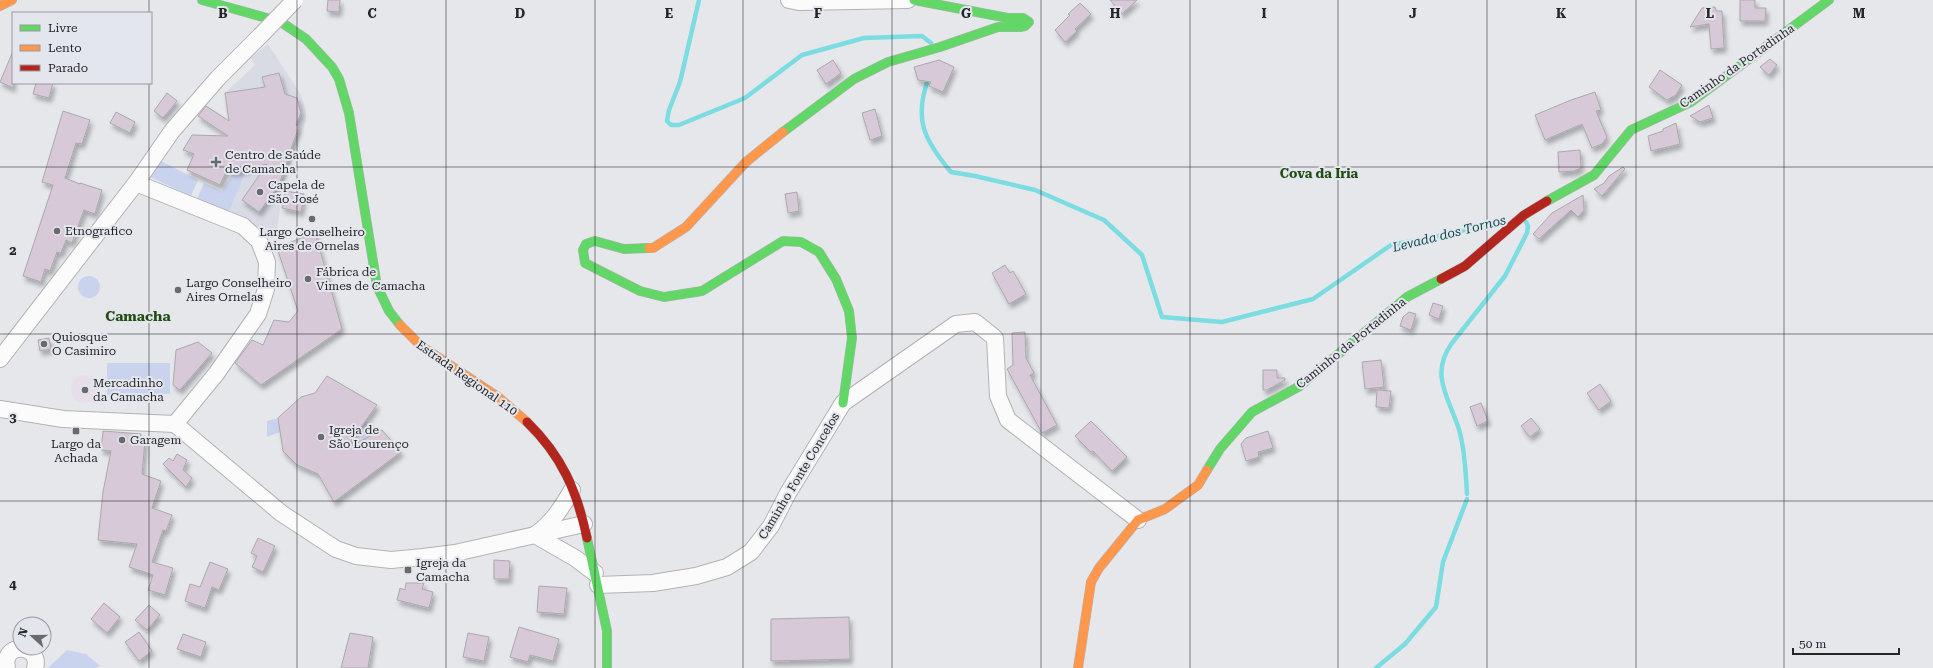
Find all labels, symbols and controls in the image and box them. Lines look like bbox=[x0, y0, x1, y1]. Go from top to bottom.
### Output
text: B bbox=[218, 6, 228, 21]
text: C bbox=[367, 6, 377, 21]
text: D bbox=[515, 6, 525, 21]
text: E bbox=[665, 6, 673, 21]
text: F bbox=[814, 6, 822, 21]
text: G bbox=[961, 6, 971, 21]
text: H bbox=[1110, 6, 1121, 21]
text: I bbox=[1261, 6, 1267, 21]
text: J bbox=[1409, 6, 1417, 21]
text: K bbox=[1556, 6, 1567, 21]
text: L bbox=[1706, 6, 1714, 21]
text: M bbox=[1853, 6, 1866, 21]
legend bbox=[12, 12, 152, 84]
text: Livre bbox=[48, 21, 78, 35]
street label: Caminho da Portadinha bbox=[1677, 21, 1797, 111]
text: Lento bbox=[48, 41, 82, 55]
text: Parado bbox=[48, 61, 88, 75]
place label: Centro de Saúde de Camacha bbox=[225, 148, 321, 176]
marker: Centro de Saúde de Camacha bbox=[210, 156, 222, 168]
district label: Cova da Iria bbox=[1280, 166, 1359, 181]
place label: Capela de São José bbox=[268, 178, 325, 206]
marker: Capela de São José bbox=[255, 187, 265, 197]
water label: Levada dos Tornos bbox=[1390, 212, 1507, 255]
marker: Largo Conselheiro Aires de Ornelas bbox=[307, 214, 317, 224]
place label: Etnografico bbox=[65, 224, 133, 238]
place label: Largo Conselheiro Aires de Ornelas bbox=[259, 225, 365, 253]
marker: Etnografico bbox=[52, 226, 62, 236]
text: 2 bbox=[9, 243, 17, 258]
place label: Fábrica de Vimes de Camacha bbox=[316, 265, 426, 293]
marker: Fábrica de Vimes de Camacha bbox=[303, 274, 313, 284]
place label: Largo Conselheiro Aires Ornelas bbox=[186, 276, 292, 304]
marker: Largo Conselheiro Aires Ornelas bbox=[173, 285, 183, 295]
street label: Caminho da Portadinha bbox=[1293, 294, 1409, 392]
district label: Camacha bbox=[105, 308, 171, 324]
place label: Quiosque O Casimiro bbox=[52, 330, 116, 358]
street label: Estrada Regional 110 bbox=[414, 338, 521, 418]
marker: Quiosque O Casimiro bbox=[39, 339, 49, 349]
place label: Mercadinho da Camacha bbox=[93, 376, 164, 404]
marker: Mercadinho da Camacha bbox=[80, 385, 90, 395]
text: 3 bbox=[9, 410, 17, 425]
street label: Caminho Fonte Concelos bbox=[756, 410, 843, 542]
place label: Igreja de São Lourenço bbox=[329, 423, 409, 451]
marker: Largo da Achada bbox=[71, 426, 81, 436]
marker: Igreja de São Lourenço bbox=[316, 432, 326, 442]
place label: Garagem bbox=[130, 433, 181, 447]
marker: Garagem bbox=[117, 435, 127, 445]
place label: Largo da Achada bbox=[51, 437, 101, 465]
place label: Igreja da Camacha bbox=[416, 556, 470, 584]
marker: Igreja da Camacha bbox=[403, 565, 413, 575]
text: 4 bbox=[9, 577, 17, 592]
north arrow bbox=[12, 616, 52, 656]
text: N bbox=[16, 626, 31, 639]
scale bar bbox=[1793, 630, 1899, 656]
text: 50 m bbox=[1799, 637, 1826, 651]

